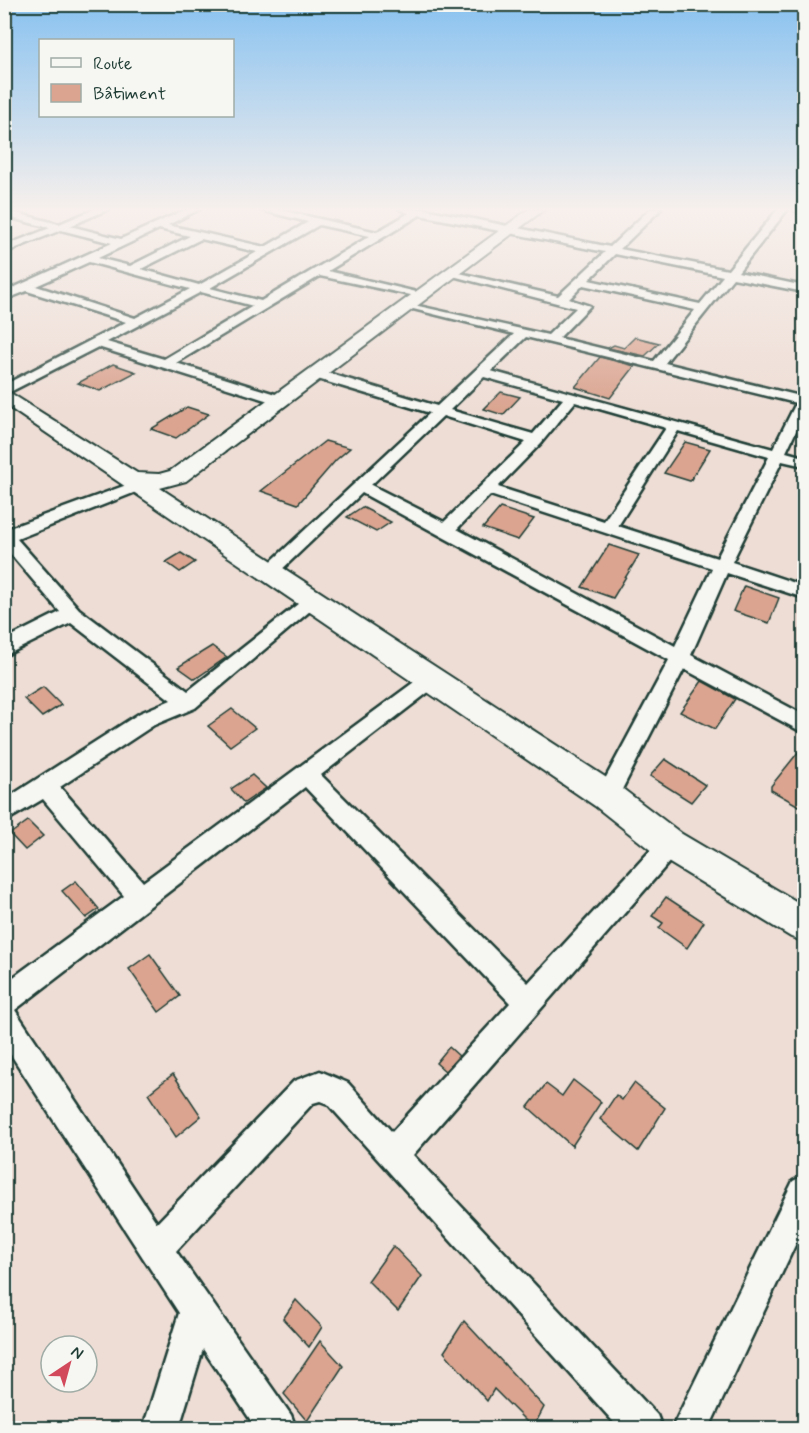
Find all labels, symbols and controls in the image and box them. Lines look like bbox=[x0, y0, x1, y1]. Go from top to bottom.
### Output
legend bbox=[39, 39, 234, 117]
text: Route bbox=[93, 52, 132, 76]
text: Bâtiment bbox=[93, 82, 166, 106]
north arrow bbox=[39, 1334, 99, 1394]
text: N bbox=[66, 1341, 87, 1365]

